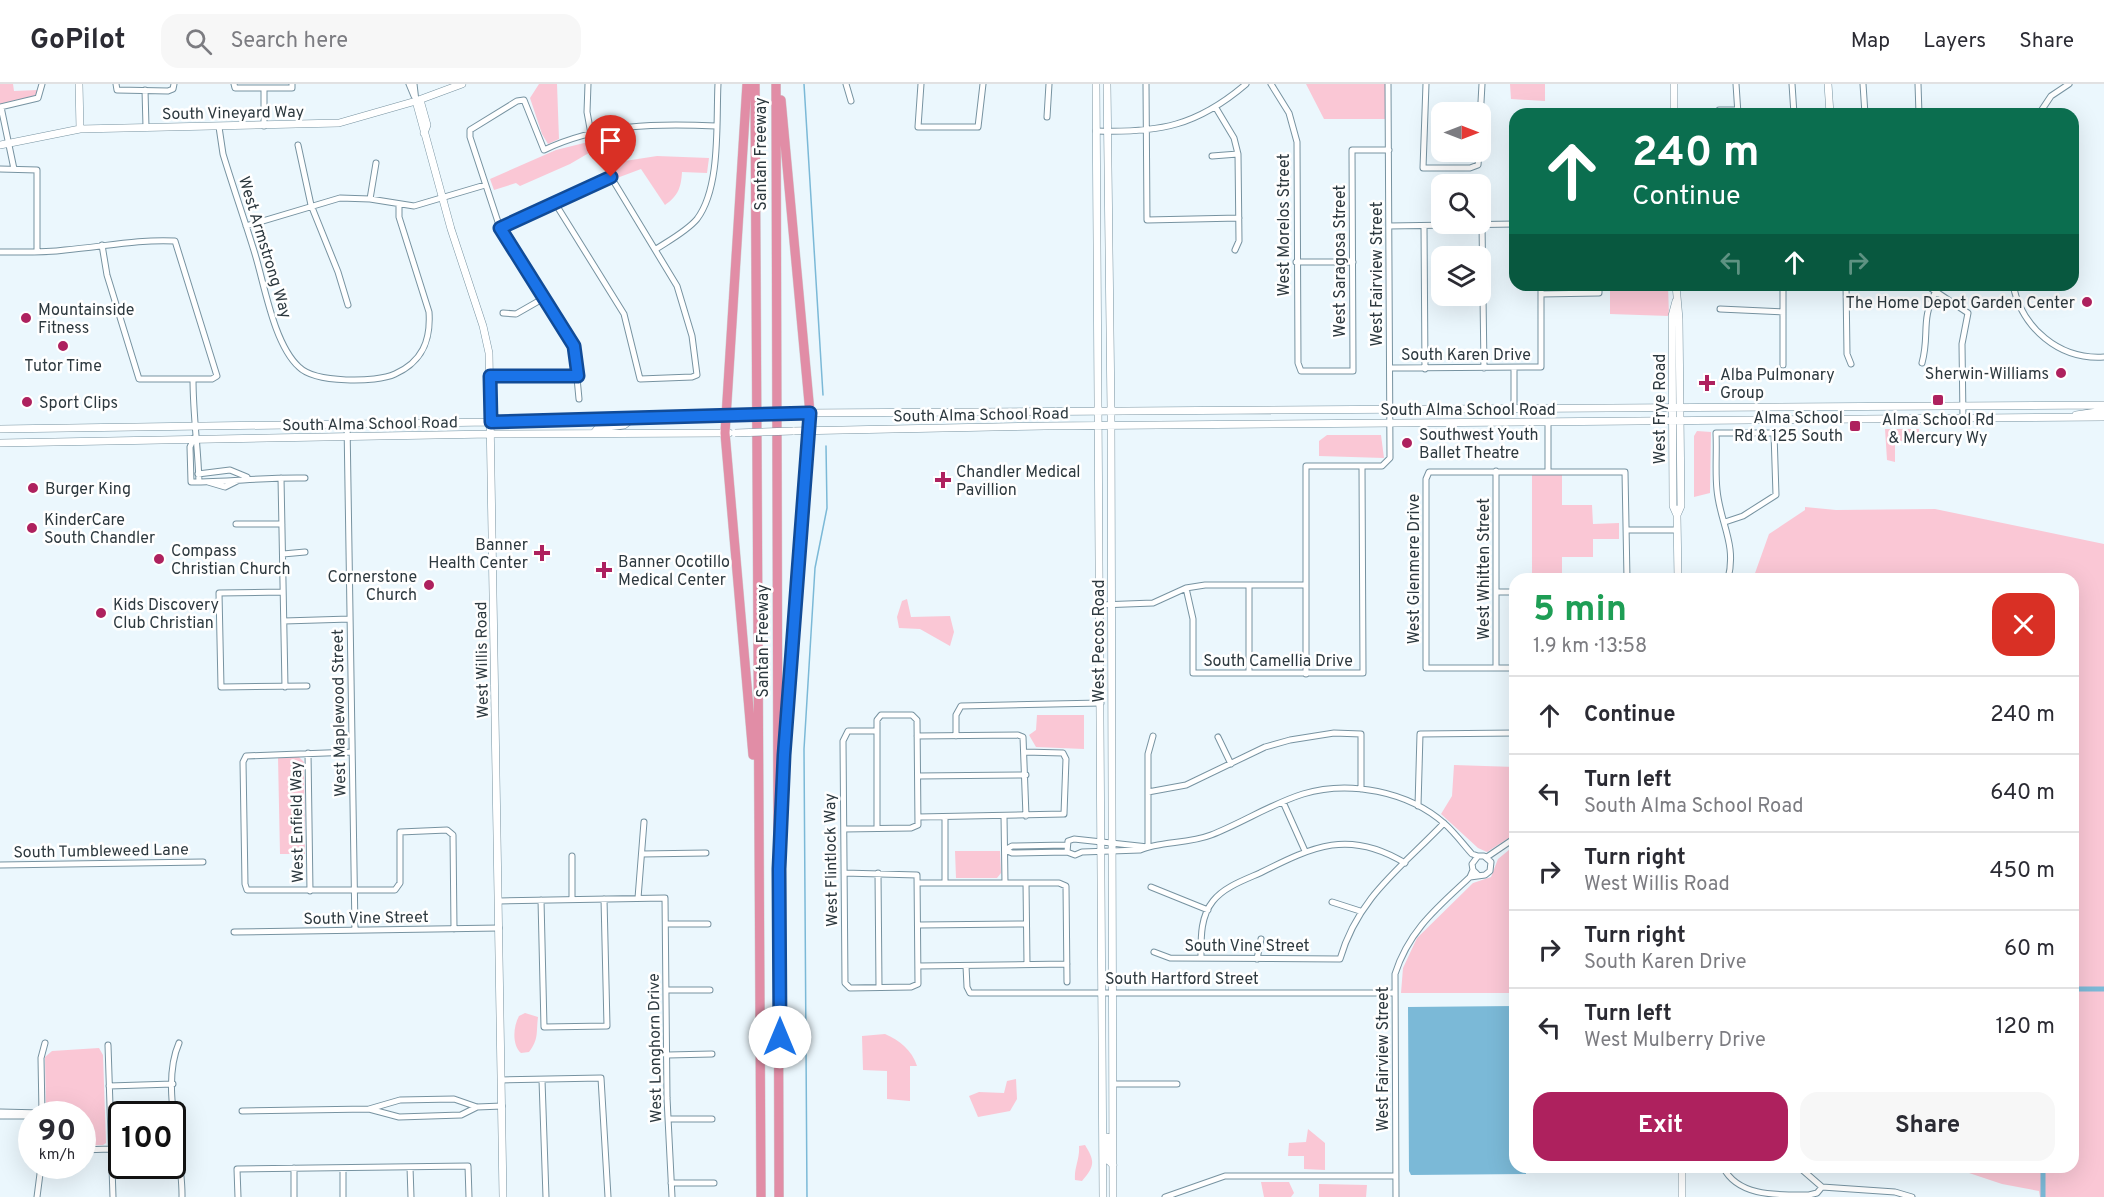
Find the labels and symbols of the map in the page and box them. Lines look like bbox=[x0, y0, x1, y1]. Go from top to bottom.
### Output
street label: Santan Freeway bbox=[752, 97, 772, 211]
north arrow bbox=[1431, 102, 1491, 162]
street label: South Vineyard Way bbox=[162, 103, 304, 125]
pin bbox=[585, 115, 636, 177]
street label: West Morelos Street bbox=[1275, 153, 1295, 297]
street label: West Armstrong Way bbox=[233, 174, 295, 321]
street label: West Saragosa Street bbox=[1331, 185, 1351, 337]
street label: West Fairview Street bbox=[1368, 201, 1388, 347]
place label: The Home Depot Garden Center bbox=[1846, 294, 2075, 314]
marker: The Home Depot Garden Center bbox=[2080, 295, 2094, 309]
place label: Mountainside Fitness bbox=[38, 301, 134, 339]
marker: Mountainside Fitness bbox=[19, 311, 33, 325]
marker: Tutor Time bbox=[56, 339, 70, 353]
street label: South Karen Drive bbox=[1401, 346, 1531, 366]
street label: West Frye Road bbox=[1651, 354, 1671, 464]
place label: Tutor Time bbox=[24, 357, 102, 377]
place label: Sherwin-Williams bbox=[1925, 365, 2049, 385]
place label: Alba Pulmonary Group bbox=[1720, 366, 1835, 404]
marker: Sherwin-Williams bbox=[2054, 366, 2068, 380]
marker: Alba Pulmonary Group bbox=[1698, 374, 1716, 392]
marker: Alma School Rd & Mercury Wy bbox=[1931, 393, 1945, 407]
place label: Sport Clips bbox=[39, 394, 118, 414]
marker: Sport Clips bbox=[20, 395, 34, 409]
street label: South Alma School Road bbox=[1380, 401, 1556, 421]
street label: South Alma School Road bbox=[893, 404, 1069, 428]
place label: Alma School Rd & 125 South bbox=[1734, 409, 1843, 447]
place label: Alma School Rd & Mercury Wy bbox=[1882, 411, 1994, 449]
street label: South Alma School Road bbox=[282, 413, 458, 437]
marker: Alma School Rd & 125 South bbox=[1848, 419, 1862, 433]
place label: Southwest Youth Ballet Theatre bbox=[1419, 426, 1538, 464]
marker: Southwest Youth Ballet Theatre bbox=[1400, 436, 1414, 450]
place label: Chandler Medical Pavillion bbox=[956, 463, 1081, 501]
marker: Chandler Medical Pavillion bbox=[934, 471, 952, 489]
place label: Burger King bbox=[45, 480, 131, 500]
marker: Burger King bbox=[26, 481, 40, 495]
street label: West Glenmere Drive bbox=[1405, 494, 1425, 644]
street label: West Whitten Street bbox=[1475, 498, 1495, 640]
place label: KinderCare South Chandler bbox=[44, 511, 155, 549]
marker: KinderCare South Chandler bbox=[25, 521, 39, 535]
place label: Banner Health Center bbox=[428, 536, 528, 574]
place label: Compass Christian Church bbox=[171, 542, 291, 580]
marker: Banner Health Center bbox=[533, 544, 551, 562]
marker: Compass Christian Church bbox=[152, 552, 166, 566]
place label: Banner Ocotillo Medical Center bbox=[618, 553, 730, 591]
marker: Banner Ocotillo Medical Center bbox=[595, 561, 613, 579]
place label: Cornerstone Church bbox=[328, 568, 417, 606]
marker: Cornerstone Church bbox=[422, 578, 436, 592]
street label: West Pecos Road bbox=[1090, 580, 1110, 702]
street label: Santan Freeway bbox=[754, 584, 774, 698]
place label: Kids Discovery Club Christian bbox=[113, 596, 219, 634]
street label: West Willis Road bbox=[472, 601, 494, 718]
marker: Kids Discovery Club Christian bbox=[94, 606, 108, 620]
street label: West Maplewood Street bbox=[329, 629, 351, 797]
street label: South Camellia Drive bbox=[1203, 652, 1353, 672]
street label: West Enfield Way bbox=[287, 761, 309, 883]
street label: West Flintlock Way bbox=[821, 793, 843, 927]
street label: South Tumbleweed Lane bbox=[13, 840, 189, 864]
street label: South Vine Street bbox=[303, 908, 429, 930]
street label: South Vine Street bbox=[1184, 937, 1310, 957]
street label: South Hartford Street bbox=[1105, 970, 1259, 990]
street label: West Longhorn Drive bbox=[645, 973, 667, 1123]
street label: West Fairview Street bbox=[1374, 986, 1394, 1132]
position arrow bbox=[748, 1005, 812, 1069]
speed limit sign: 100 bbox=[108, 1101, 186, 1179]

